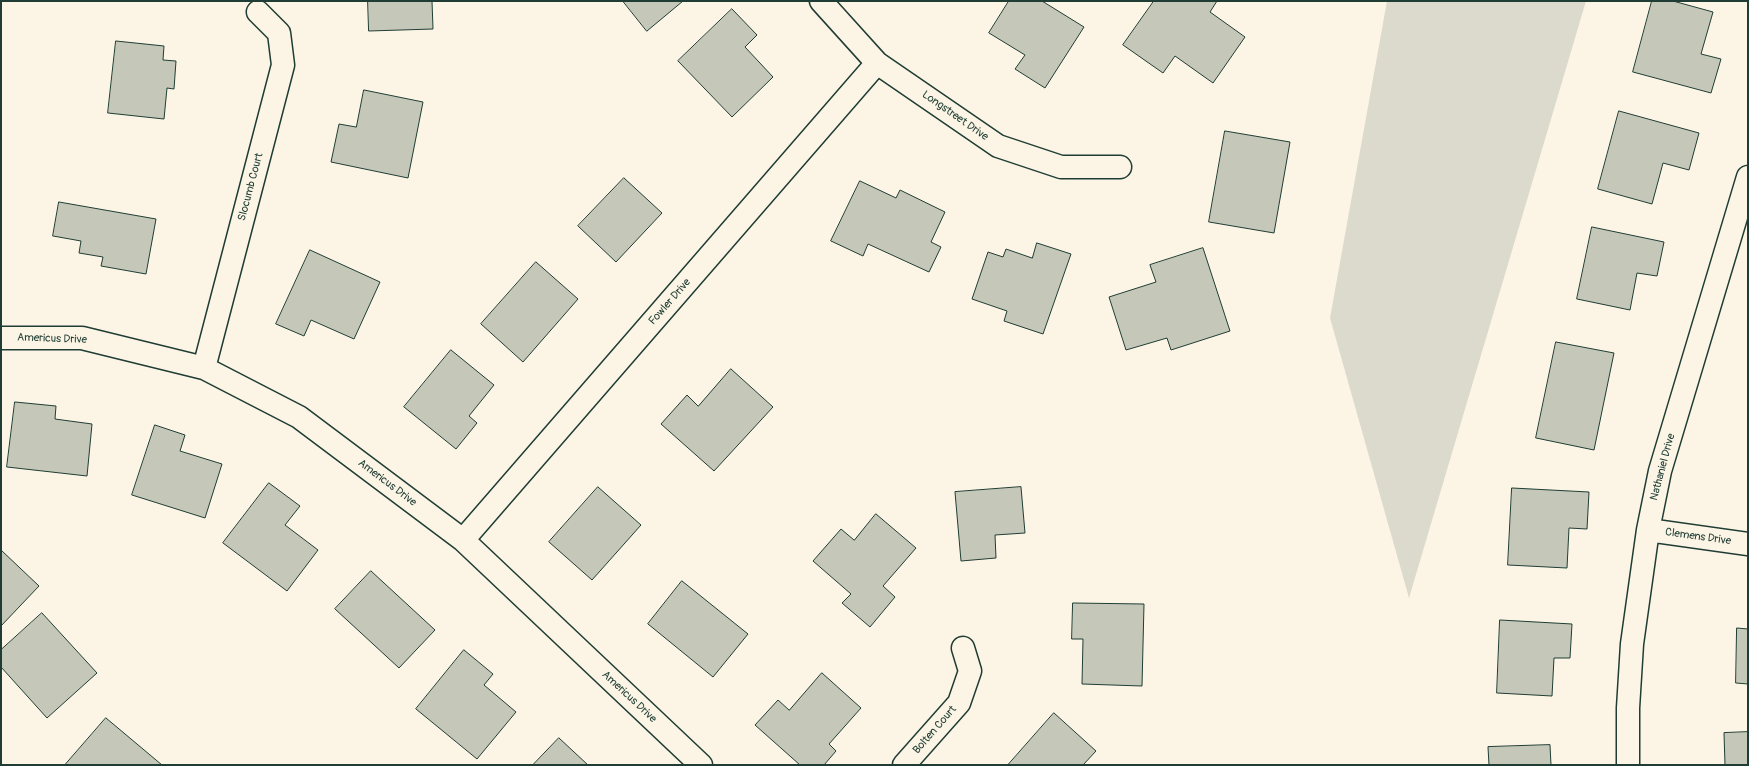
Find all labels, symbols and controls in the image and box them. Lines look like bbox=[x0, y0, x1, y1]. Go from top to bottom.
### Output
street label: Longstreet Drive bbox=[919, 88, 991, 144]
street label: Slocumb Court bbox=[236, 152, 266, 222]
street label: Fowler Drive bbox=[646, 276, 694, 328]
street label: Americus Drive bbox=[17, 331, 87, 347]
street label: Nathaniel Drive bbox=[1648, 432, 1678, 502]
street label: Americus Drive bbox=[355, 457, 419, 509]
street label: Clemens Drive bbox=[1664, 526, 1732, 548]
street label: Americus Drive bbox=[599, 668, 659, 726]
street label: Bolten Court bbox=[910, 703, 960, 757]

